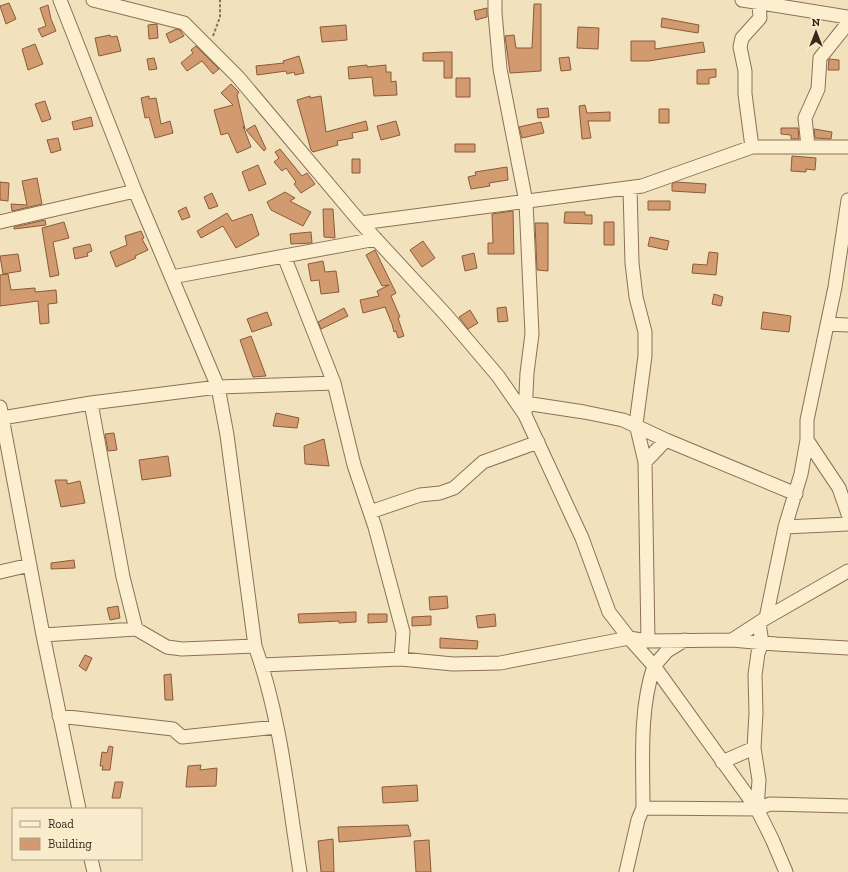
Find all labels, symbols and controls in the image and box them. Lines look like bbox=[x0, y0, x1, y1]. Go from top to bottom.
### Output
north arrow bbox=[796, 12, 836, 52]
text: N bbox=[812, 16, 821, 29]
legend bbox=[12, 808, 142, 860]
text: Road bbox=[48, 817, 74, 831]
text: Building bbox=[48, 837, 92, 851]

